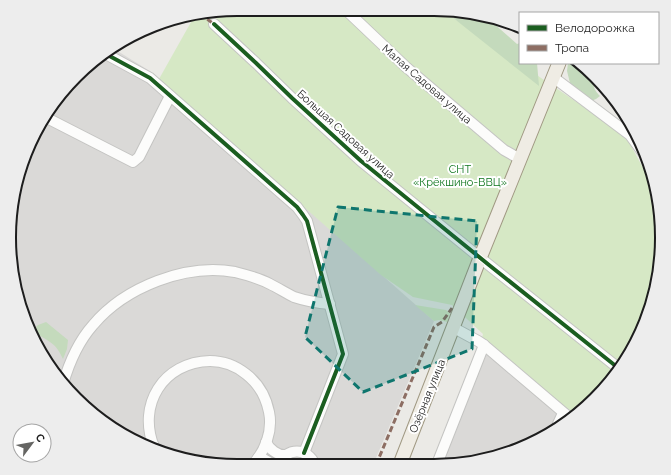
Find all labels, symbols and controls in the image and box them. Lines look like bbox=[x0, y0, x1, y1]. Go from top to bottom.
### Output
legend bbox=[519, 12, 659, 64]
text: Велодорожка bbox=[555, 21, 635, 35]
text: Тропа bbox=[555, 41, 589, 55]
street label: Малая Садовая улица bbox=[379, 42, 474, 127]
street label: Большая Садовая улица bbox=[294, 87, 397, 181]
park label: СНТ «Крёкшино-ВВЦ» bbox=[413, 163, 507, 189]
street label: Озёрная улица bbox=[407, 357, 448, 435]
north arrow bbox=[12, 423, 52, 463]
text: С bbox=[33, 431, 48, 445]

